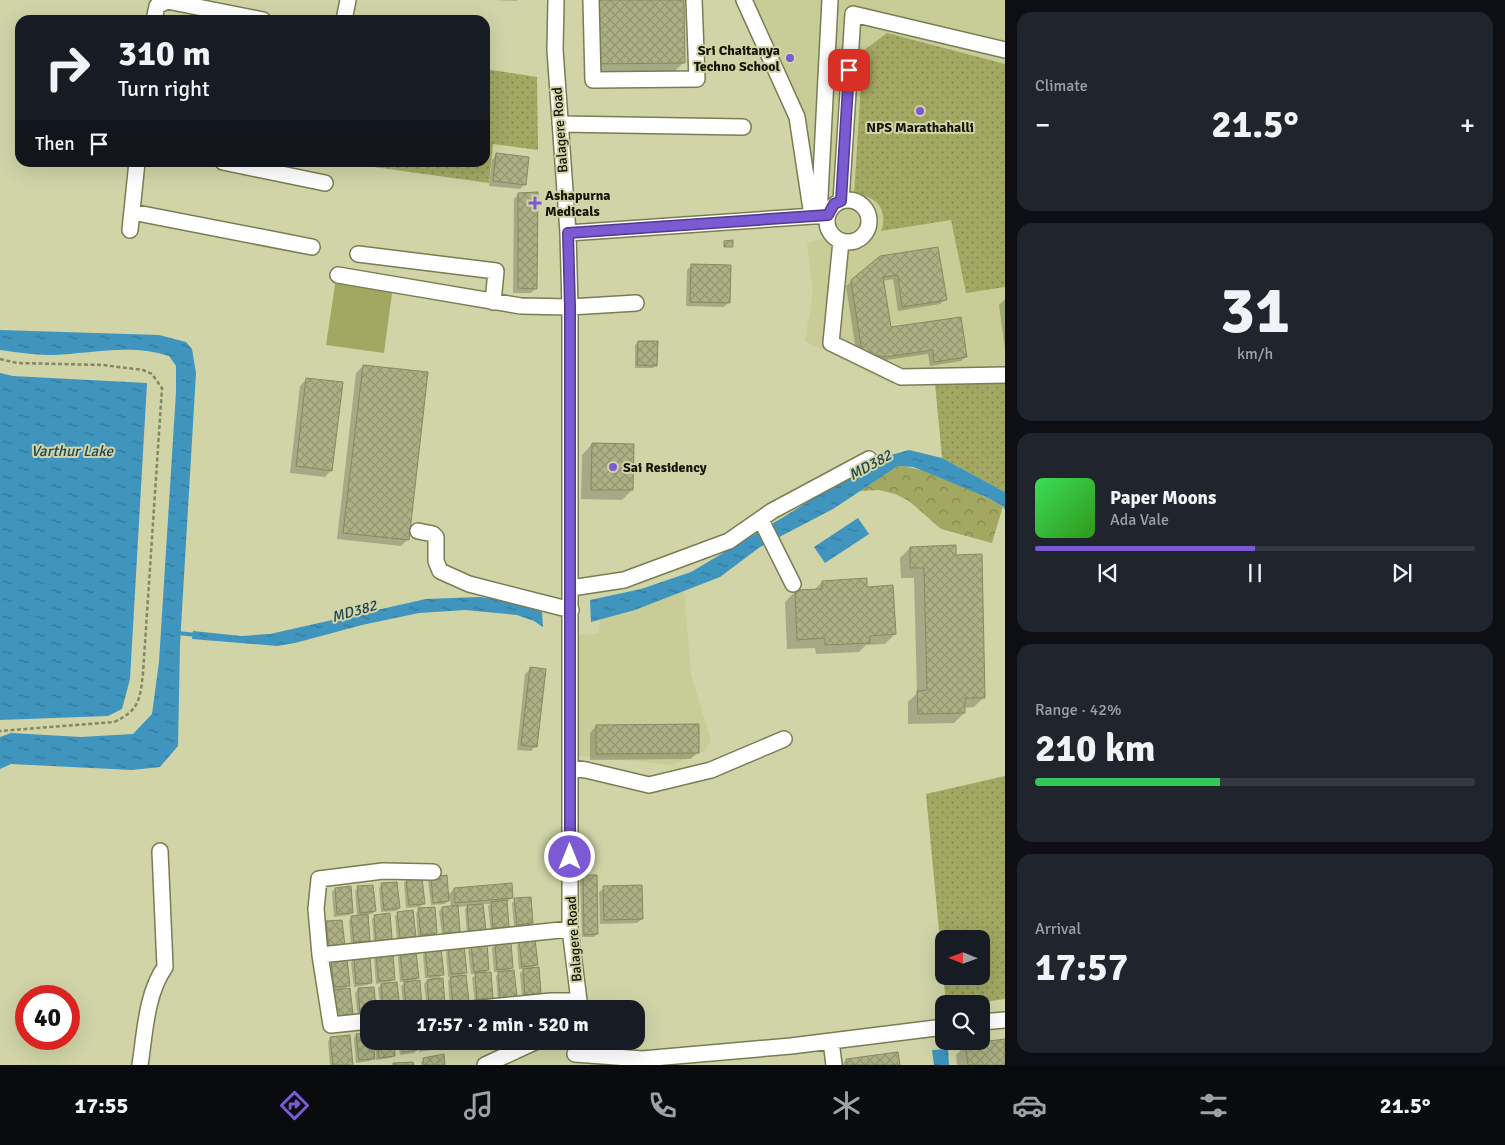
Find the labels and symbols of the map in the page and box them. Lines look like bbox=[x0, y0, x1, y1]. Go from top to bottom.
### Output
place label: Sri Chaitanya Techno School bbox=[694, 42, 781, 75]
pin bbox=[828, 49, 870, 91]
marker: Sri Chaitanya Techno School bbox=[784, 52, 796, 64]
street label: Balagere Road bbox=[549, 86, 571, 174]
marker: NPS Marathahalli bbox=[914, 105, 926, 117]
place label: NPS Marathahalli bbox=[866, 119, 974, 136]
place label: Ashapurna Medicals bbox=[545, 187, 611, 220]
marker: Ashapurna Medicals bbox=[529, 197, 541, 209]
water label: Varthur Lake bbox=[31, 442, 114, 460]
water label: MD382 bbox=[845, 446, 895, 484]
place label: Sai Residency bbox=[623, 459, 707, 476]
marker: Sai Residency bbox=[607, 461, 619, 473]
water label: MD382 bbox=[329, 596, 380, 626]
position arrow bbox=[543, 830, 595, 882]
street label: Balagere Road bbox=[563, 895, 585, 983]
north arrow bbox=[935, 930, 990, 985]
speed limit sign: 40 bbox=[15, 985, 80, 1050]

